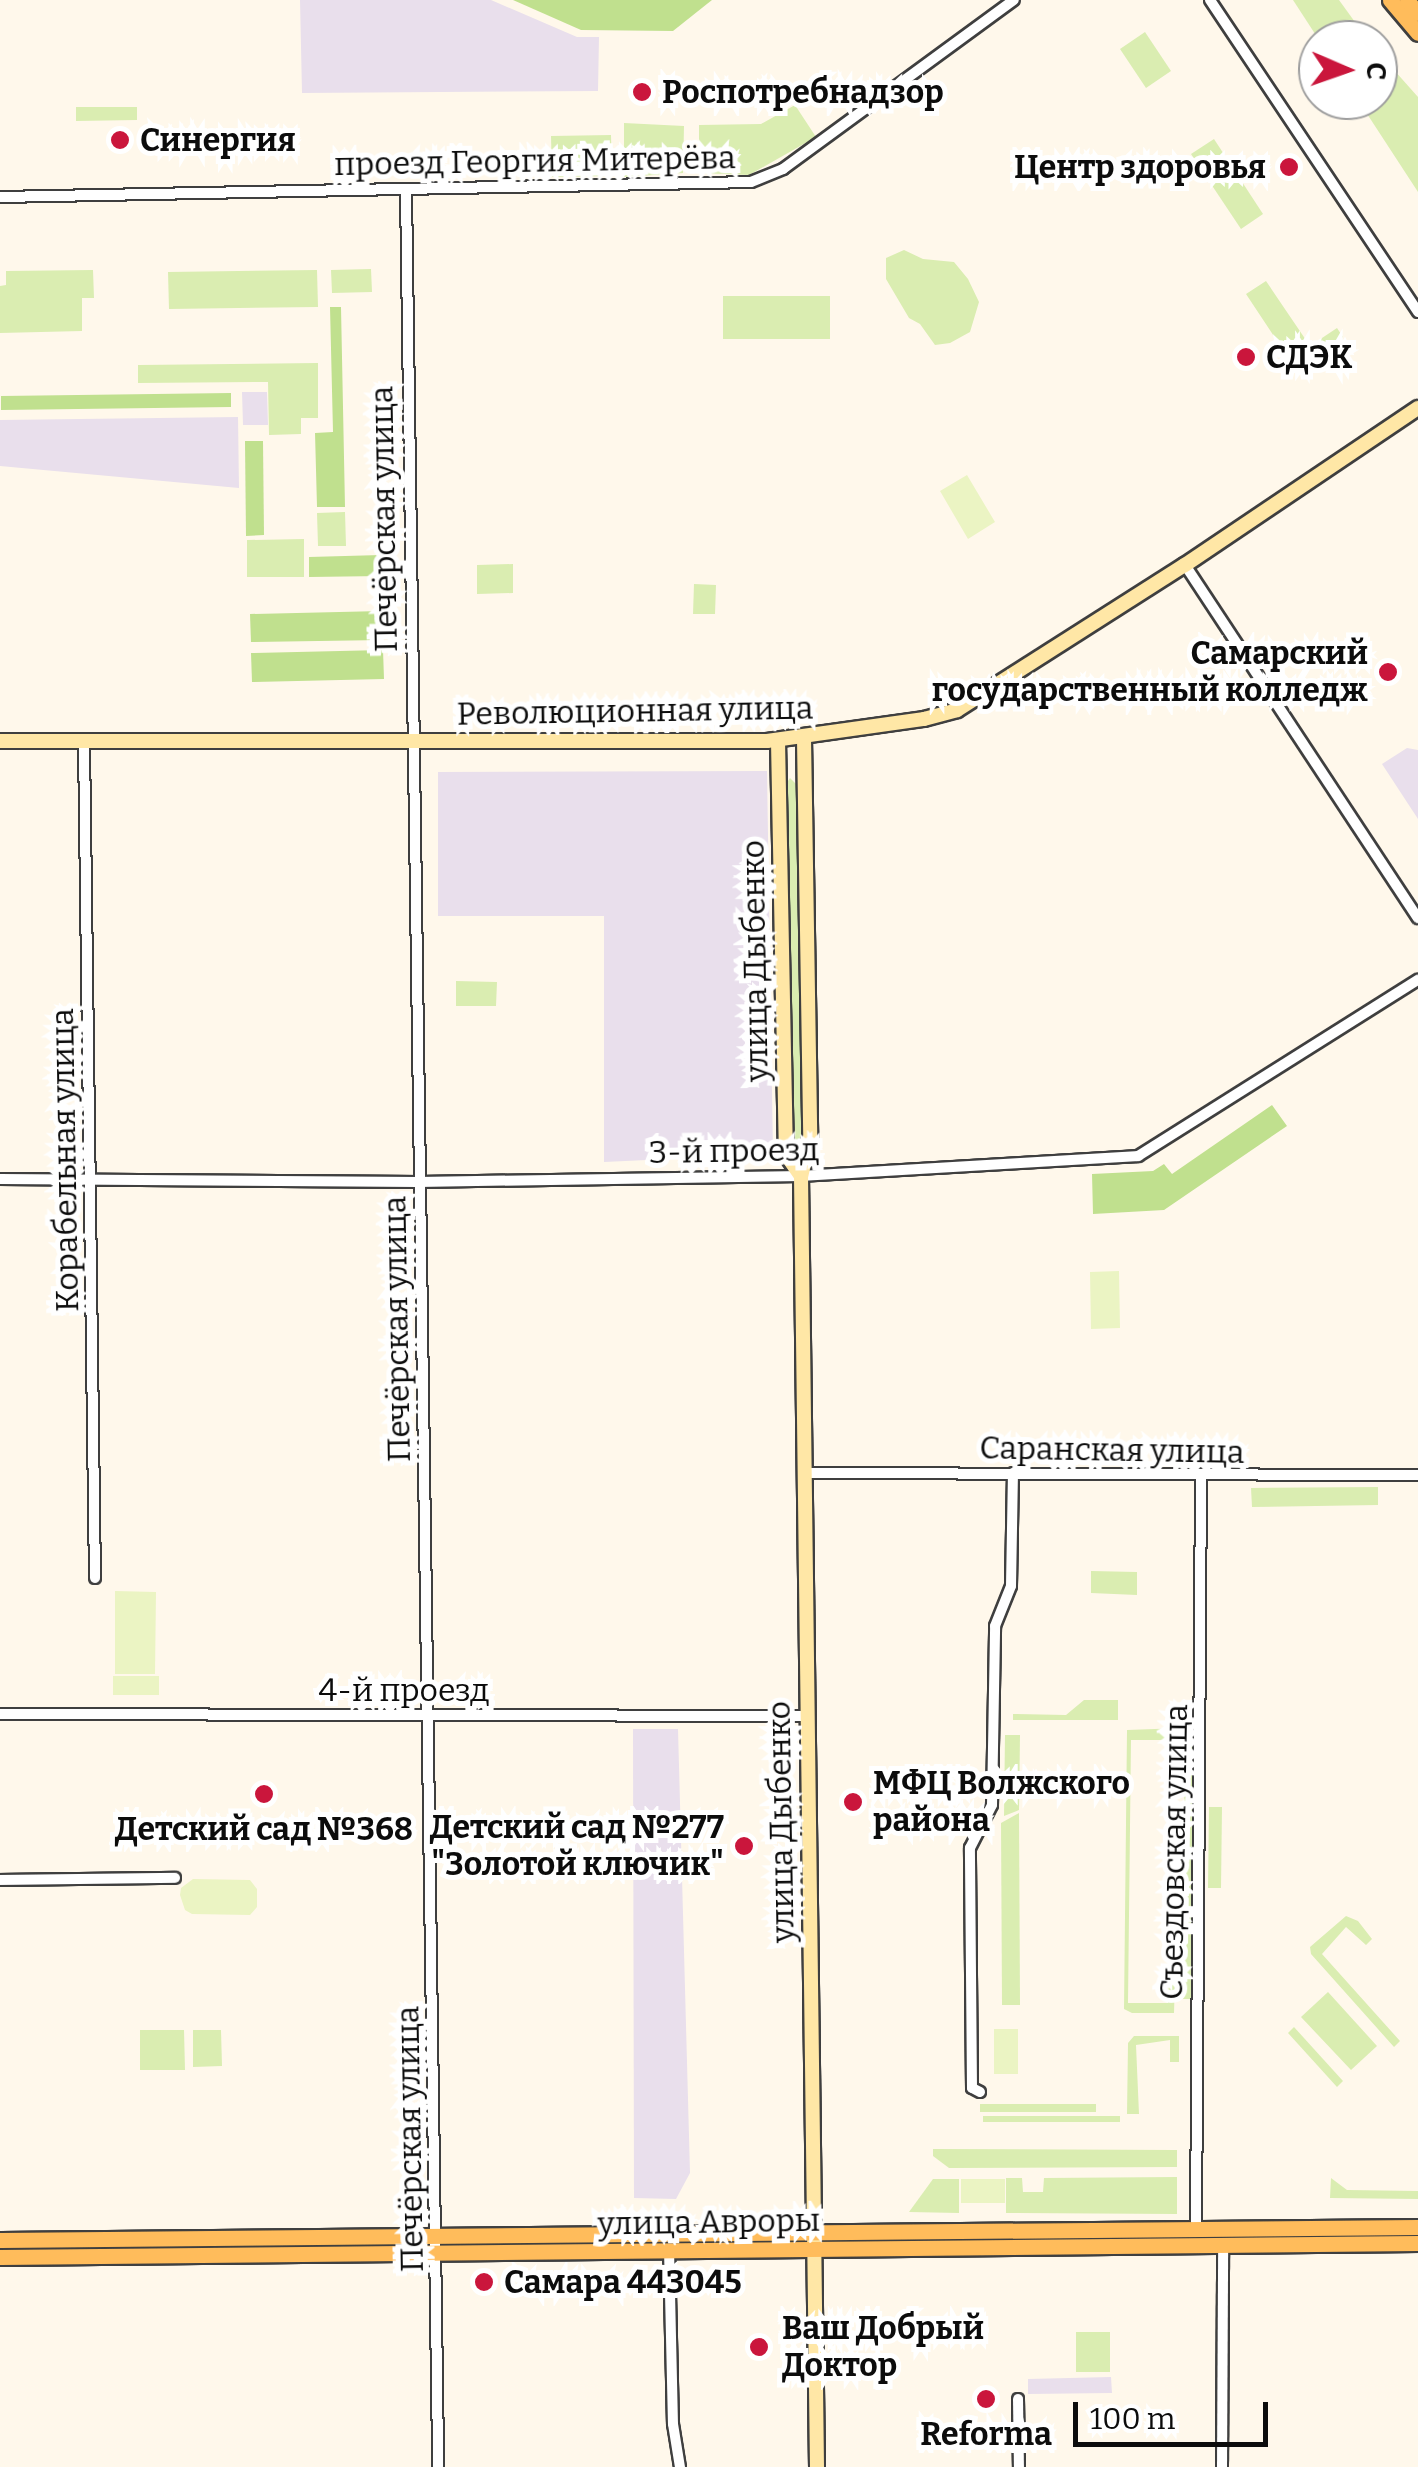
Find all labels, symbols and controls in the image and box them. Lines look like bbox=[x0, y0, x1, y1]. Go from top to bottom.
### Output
north arrow bbox=[1298, 20, 1398, 120]
text: С bbox=[1360, 62, 1393, 80]
place label: Роспотребнадзор bbox=[662, 73, 944, 111]
marker: Роспотребнадзор bbox=[631, 81, 653, 103]
place label: Синергия bbox=[140, 121, 296, 159]
marker: Синергия bbox=[109, 129, 131, 151]
street label: проезд Георгия Митерёва bbox=[334, 138, 736, 184]
place label: Центр здоровья bbox=[1014, 148, 1266, 186]
marker: Центр здоровья bbox=[1276, 154, 1302, 180]
place label: СДЭК bbox=[1266, 338, 1353, 376]
marker: СДЭК bbox=[1235, 346, 1257, 368]
street label: Печёрская улица bbox=[362, 386, 406, 652]
place label: Самарский государственный колледж bbox=[932, 635, 1368, 710]
marker: Самарский государственный колледж bbox=[1377, 661, 1399, 683]
street label: Революционная улица bbox=[456, 689, 814, 733]
street label: улица Дыбенко bbox=[734, 840, 776, 1082]
street label: Корабельная улица bbox=[43, 1008, 87, 1312]
street label: 3-й проезд bbox=[648, 1130, 820, 1172]
street label: Печёрская улица bbox=[375, 1196, 419, 1462]
street label: Саранская улица bbox=[979, 1428, 1245, 1472]
street label: 4-й проезд bbox=[319, 1671, 489, 1709]
street label: улица Дыбенко bbox=[760, 1701, 802, 1943]
street label: Съездовская улица bbox=[1152, 1704, 1196, 2000]
place label: МФЦ Волжского района bbox=[873, 1765, 1130, 1840]
marker: Детский сад №368 bbox=[253, 1783, 275, 1805]
marker: МФЦ Волжского района bbox=[842, 1791, 864, 1813]
place label: Детский сад №277 "Золотой ключик" bbox=[430, 1809, 724, 1884]
place label: Детский сад №368 bbox=[115, 1810, 413, 1848]
marker: Детский сад №277 "Золотой ключик" bbox=[733, 1835, 755, 1857]
street label: Печёрская улица bbox=[388, 2006, 432, 2272]
street label: улица Авроры bbox=[597, 2201, 821, 2243]
place label: Самара 443045 bbox=[504, 2263, 742, 2301]
marker: Самара 443045 bbox=[473, 2271, 495, 2293]
place label: Ваш Добрый Доктор bbox=[782, 2310, 984, 2385]
marker: Ваш Добрый Доктор bbox=[746, 2334, 772, 2360]
scale bar bbox=[1078, 2382, 1273, 2444]
marker: Reforma bbox=[975, 2388, 997, 2410]
text: 100 m bbox=[1090, 2401, 1175, 2437]
place label: Reforma bbox=[920, 2415, 1052, 2453]

